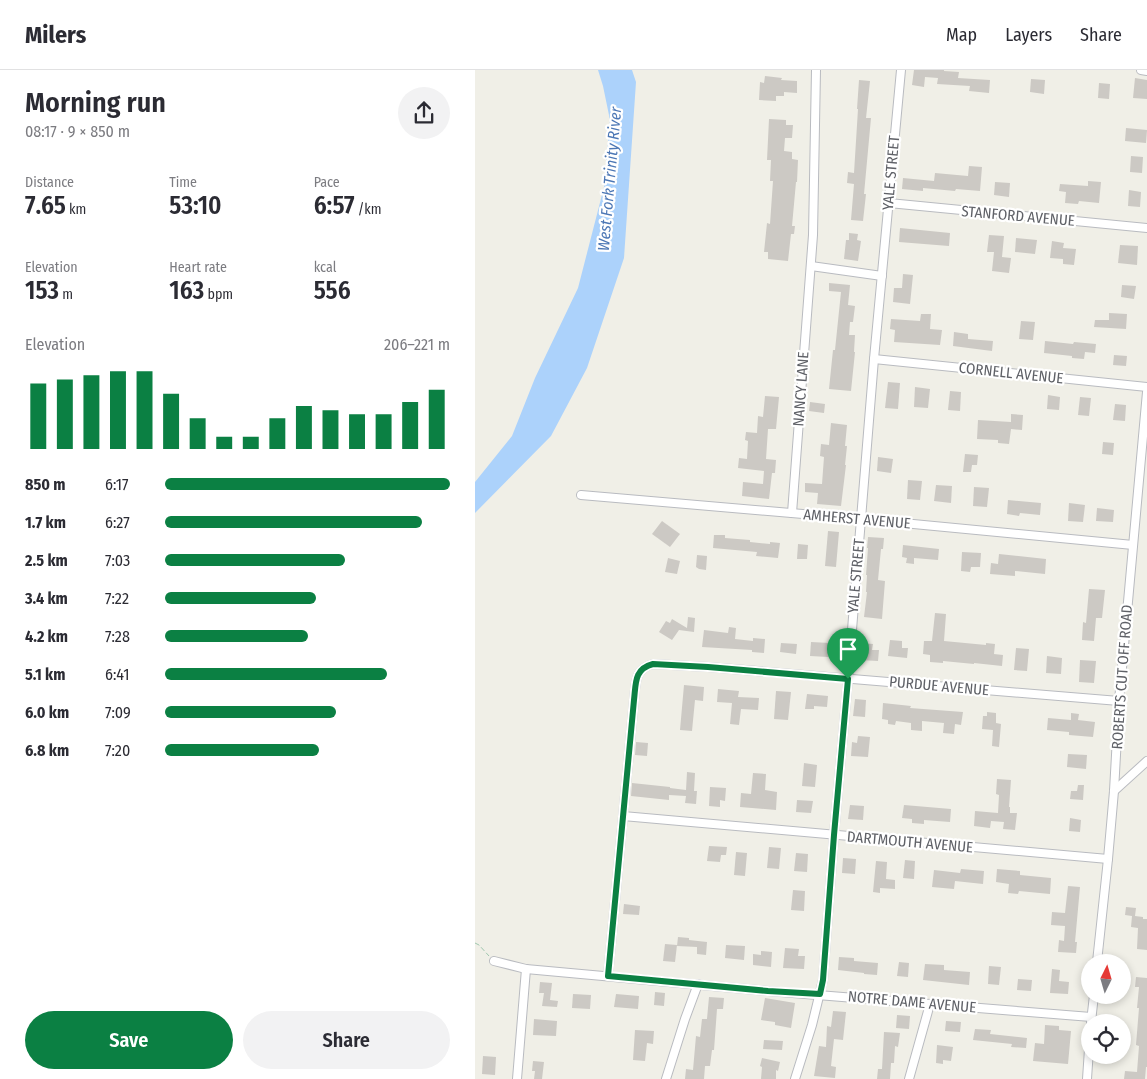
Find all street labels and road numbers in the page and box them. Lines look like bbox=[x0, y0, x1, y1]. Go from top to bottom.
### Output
street label: YALE STREET bbox=[879, 135, 903, 211]
street label: STANFORD AVENUE bbox=[961, 202, 1075, 230]
street label: NANCY LANE bbox=[789, 351, 813, 427]
street label: CORNELL AVENUE bbox=[958, 359, 1064, 387]
street label: AMHERST AVENUE bbox=[803, 505, 911, 533]
street label: YALE STREET bbox=[844, 538, 868, 614]
street label: ROBERTS CUT OFF ROAD bbox=[1108, 604, 1136, 750]
street label: PURDUE AVENUE bbox=[888, 673, 990, 699]
street label: DARTMOUTH AVENUE bbox=[846, 828, 974, 856]
street label: NOTRE DAME AVENUE bbox=[847, 987, 977, 1017]

